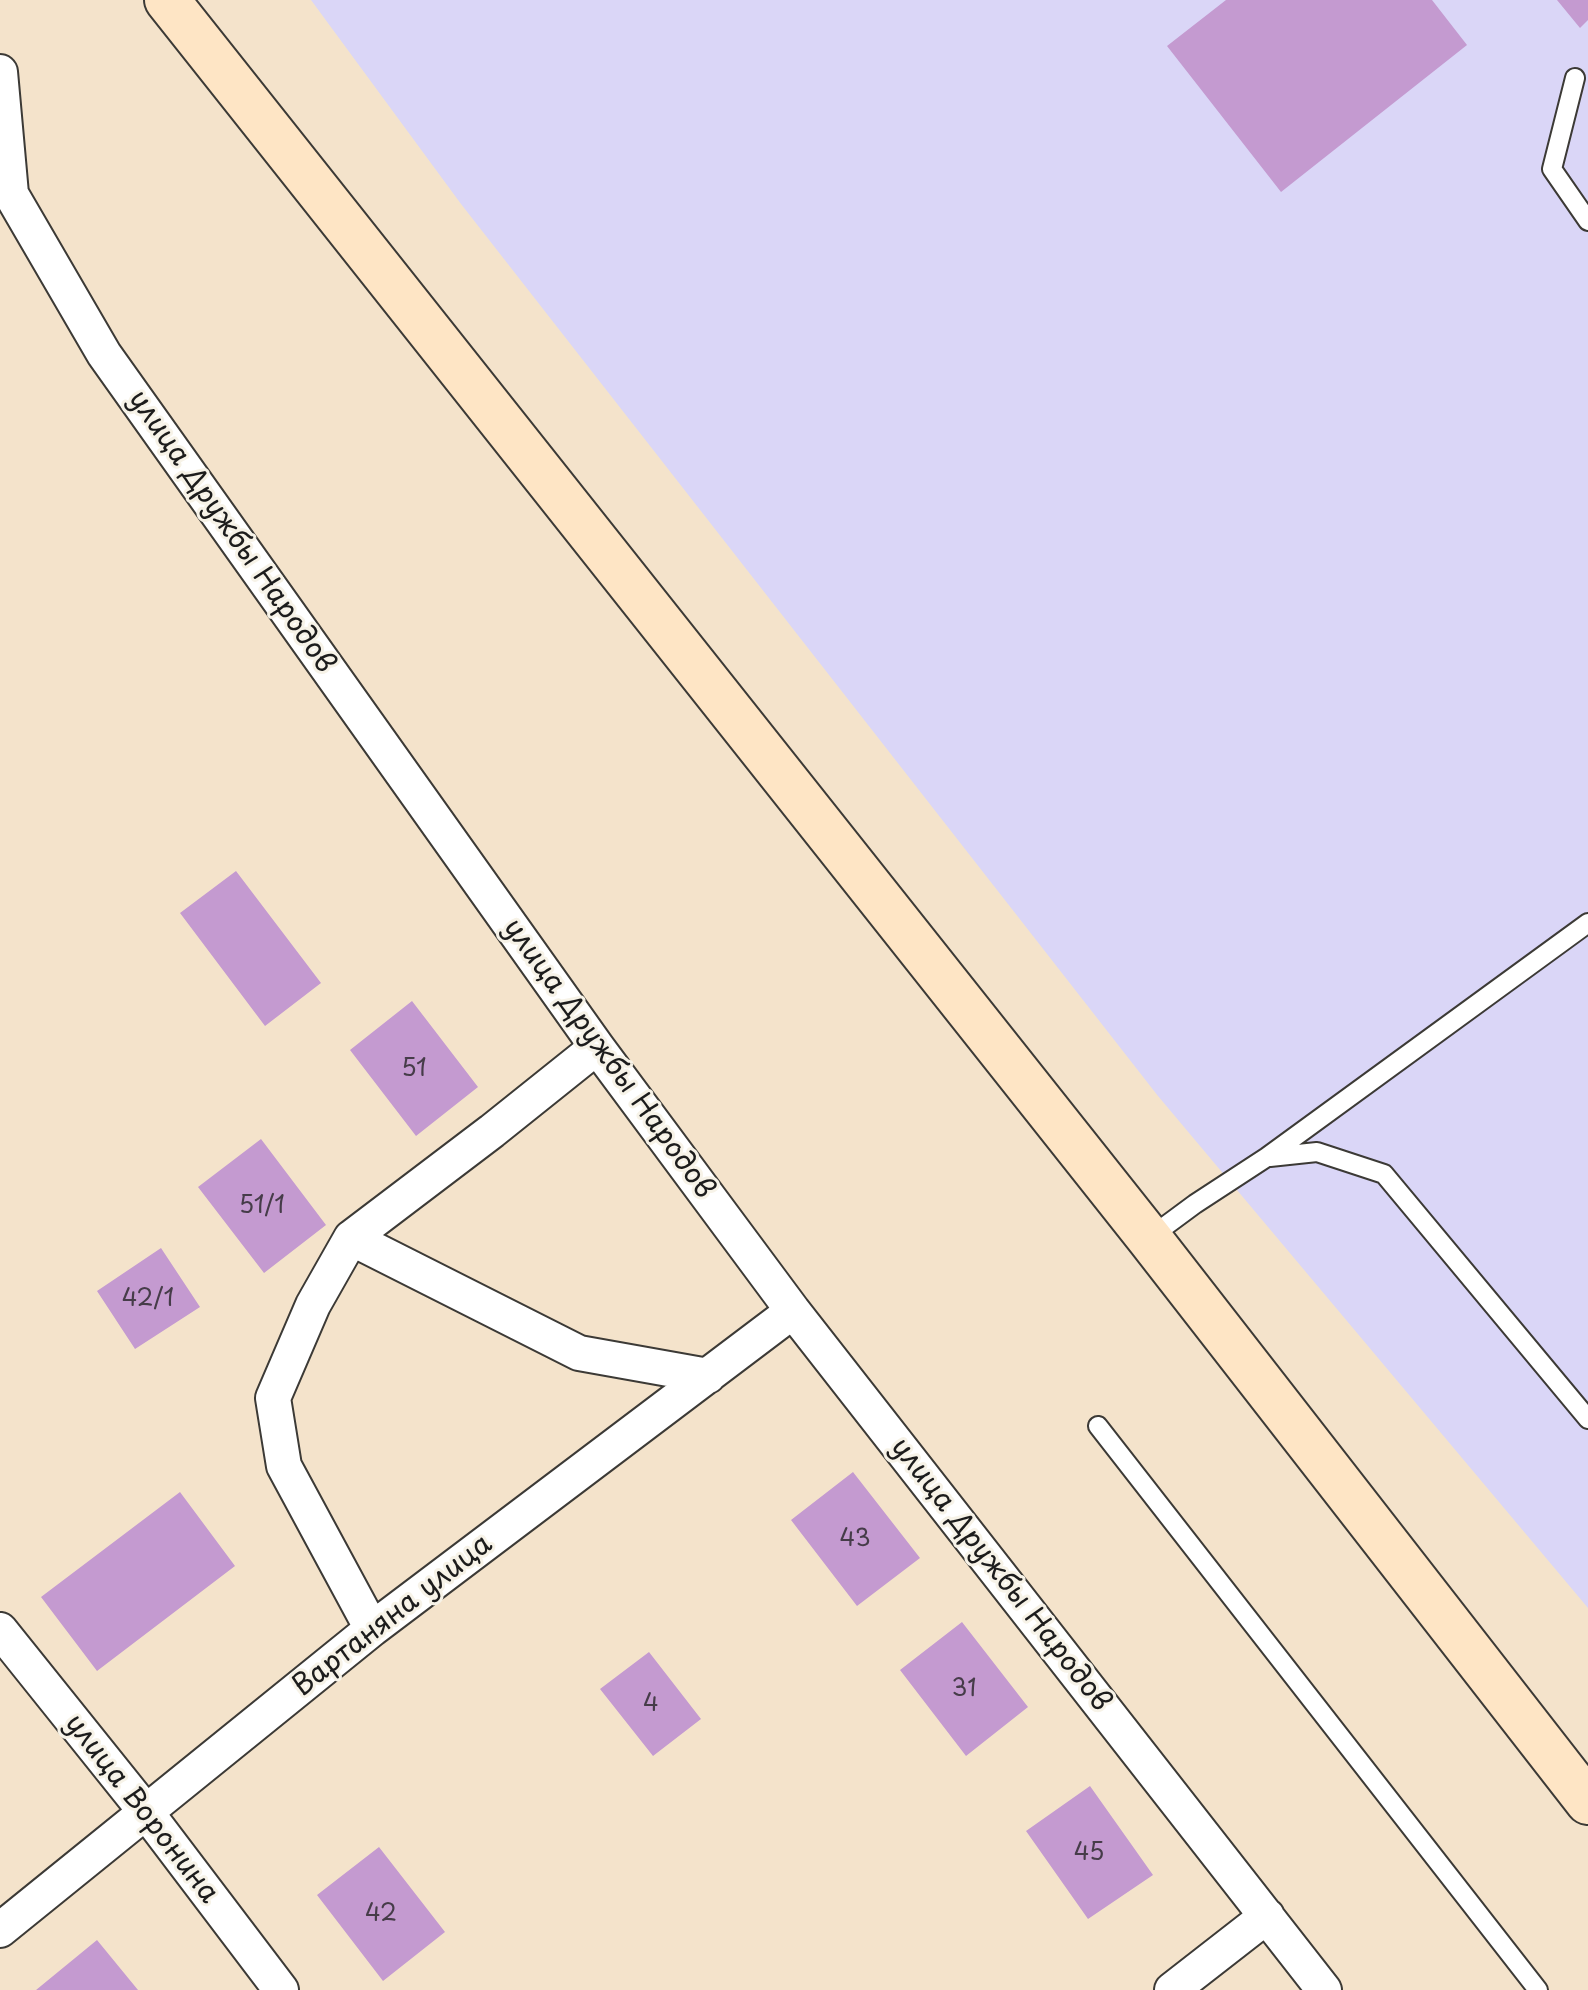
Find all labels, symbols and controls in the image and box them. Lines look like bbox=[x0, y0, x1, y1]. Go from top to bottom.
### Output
street label: улица Дружбы Народов bbox=[121, 384, 341, 680]
street label: улица Дружбы Народов bbox=[495, 913, 721, 1205]
house number: 51 bbox=[401, 1055, 427, 1083]
house number: 51/1 bbox=[239, 1192, 285, 1220]
house number: 42/1 bbox=[122, 1285, 174, 1313]
street label: улица Дружбы Народов bbox=[883, 1432, 1117, 1718]
house number: 43 bbox=[839, 1525, 871, 1553]
street label: Вартаняна улица bbox=[287, 1528, 499, 1704]
house number: 31 bbox=[951, 1675, 977, 1703]
house number: 4 bbox=[643, 1690, 659, 1718]
street label: улица Воронина bbox=[57, 1708, 225, 1910]
house number: 45 bbox=[1074, 1839, 1104, 1867]
house number: 42 bbox=[365, 1900, 397, 1928]

